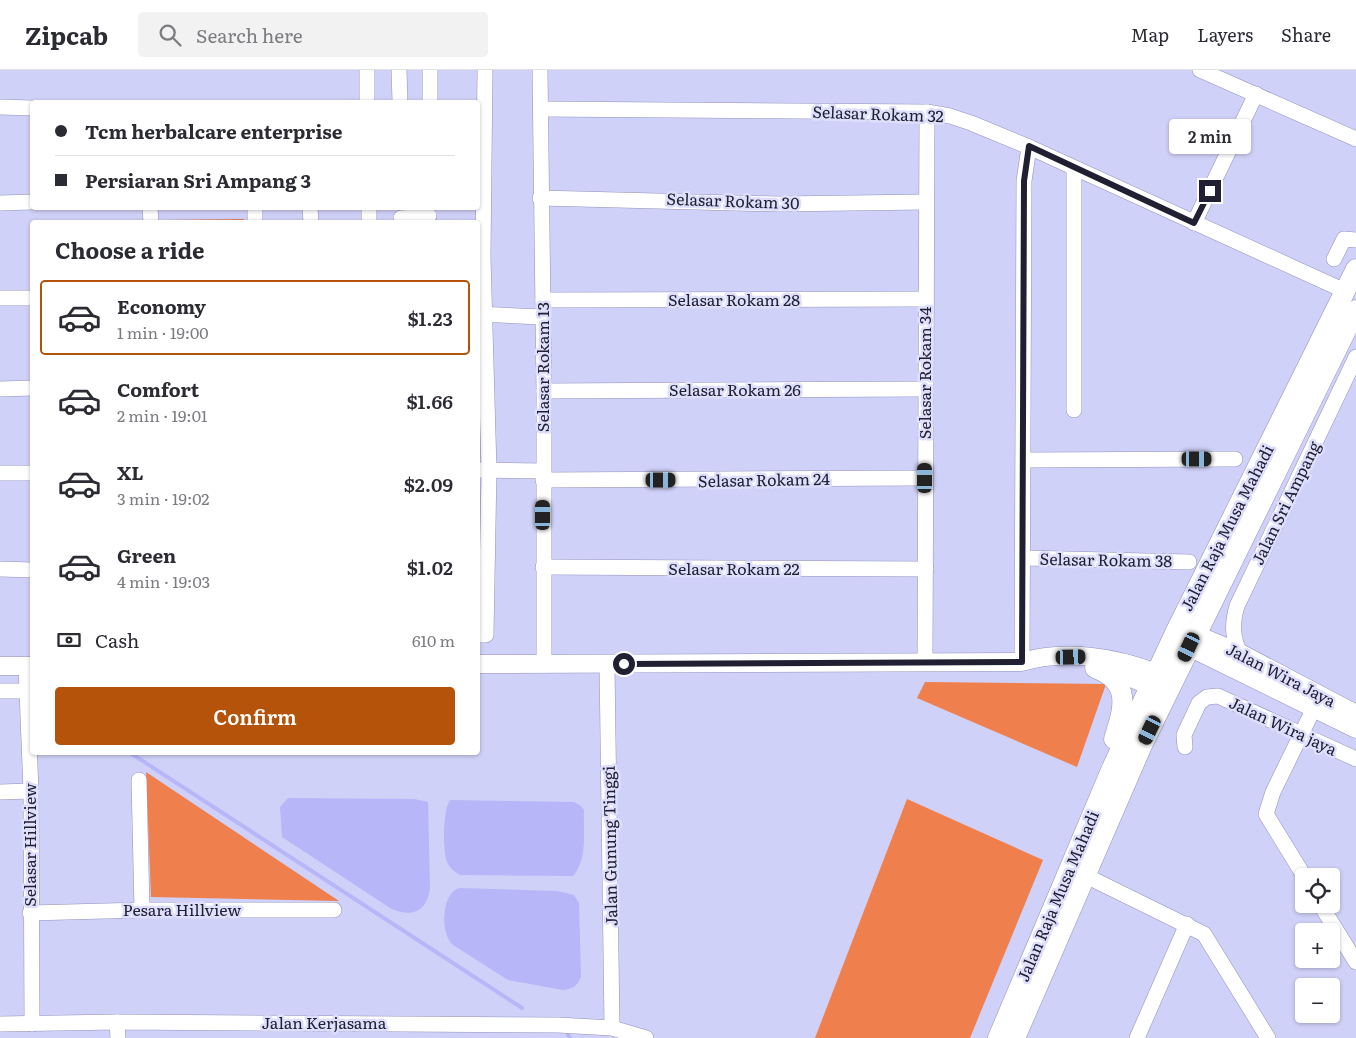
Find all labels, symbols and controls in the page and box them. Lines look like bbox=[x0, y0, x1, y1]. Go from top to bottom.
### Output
search box bbox=[138, 12, 488, 57]
text: Zipcab bbox=[25, 17, 108, 52]
icon: search bbox=[156, 21, 184, 49]
text: Search here bbox=[196, 21, 303, 49]
text: Map bbox=[1131, 21, 1169, 48]
text: Layers bbox=[1197, 21, 1253, 48]
text: Share bbox=[1281, 21, 1331, 48]
street label: Selasar Rokam 32 bbox=[812, 99, 944, 127]
text: Tcm herbalcare enterprise bbox=[85, 117, 343, 145]
callout: 2 min bbox=[1169, 118, 1251, 154]
text: 2 min bbox=[1188, 124, 1232, 148]
text: Persiaran Sri Ampang 3 bbox=[85, 166, 311, 194]
route end bbox=[1199, 180, 1221, 202]
street label: Selasar Rokam 30 bbox=[666, 186, 800, 214]
text: Choose a ride bbox=[55, 233, 204, 266]
street label: Selasar Rokam 28 bbox=[668, 287, 800, 311]
text: Economy bbox=[117, 292, 206, 320]
icon: car bbox=[57, 295, 102, 340]
street label: Selasar Rokam 13 bbox=[530, 302, 554, 432]
text: $1.23 bbox=[407, 304, 453, 332]
street label: Selasar Rokam 34 bbox=[912, 307, 936, 439]
text: 1 min · 19:00 bbox=[117, 320, 209, 344]
text: Comfort bbox=[117, 375, 199, 403]
street label: Selasar Rokam 26 bbox=[669, 377, 801, 401]
icon: car bbox=[57, 378, 102, 423]
text: $1.66 bbox=[406, 387, 453, 415]
text: 2 min · 19:01 bbox=[117, 403, 207, 427]
street label: Jalan Sri Ampang bbox=[1245, 437, 1325, 568]
street label: Jalan Raja Musa Mahadi bbox=[1174, 440, 1279, 615]
car bbox=[1182, 452, 1212, 467]
text: XL bbox=[117, 458, 144, 486]
icon: car bbox=[57, 461, 102, 506]
car bbox=[917, 463, 932, 493]
street label: Selasar Rokam 24 bbox=[698, 466, 830, 492]
text: $2.09 bbox=[404, 470, 453, 498]
car bbox=[646, 473, 676, 488]
text: 3 min · 19:02 bbox=[117, 486, 209, 510]
car bbox=[535, 500, 550, 530]
text: Green bbox=[117, 541, 176, 569]
icon: car bbox=[57, 544, 102, 589]
street label: Selasar Rokam 38 bbox=[1040, 546, 1173, 572]
text: $1.02 bbox=[407, 553, 453, 581]
street label: Selasar Rokam 22 bbox=[668, 556, 800, 580]
text: 4 min · 19:03 bbox=[117, 569, 210, 593]
icon: cash bbox=[55, 626, 83, 654]
text: Cash bbox=[95, 626, 139, 654]
text: 610 m bbox=[412, 628, 455, 652]
car bbox=[1175, 630, 1202, 664]
street label: Jalan Wira Jaya bbox=[1223, 636, 1341, 712]
car bbox=[1055, 649, 1086, 665]
route start bbox=[613, 653, 635, 675]
button: Confirm bbox=[55, 687, 455, 745]
street label: Jalan Wira jaya bbox=[1226, 690, 1342, 761]
car bbox=[1136, 713, 1163, 747]
street label: Jalan Gunung Tinggi bbox=[596, 766, 622, 926]
street label: Selasar Hillview bbox=[17, 783, 41, 907]
street label: Jalan Raja Musa Mahadi bbox=[1010, 806, 1104, 985]
map controls bbox=[1295, 868, 1340, 1023]
button: locate bbox=[1295, 868, 1340, 913]
street label: Pesara Hillview bbox=[123, 897, 241, 921]
button: + bbox=[1295, 923, 1340, 968]
button: − bbox=[1295, 978, 1340, 1023]
street label: Jalan Kerjasama bbox=[262, 1010, 387, 1034]

